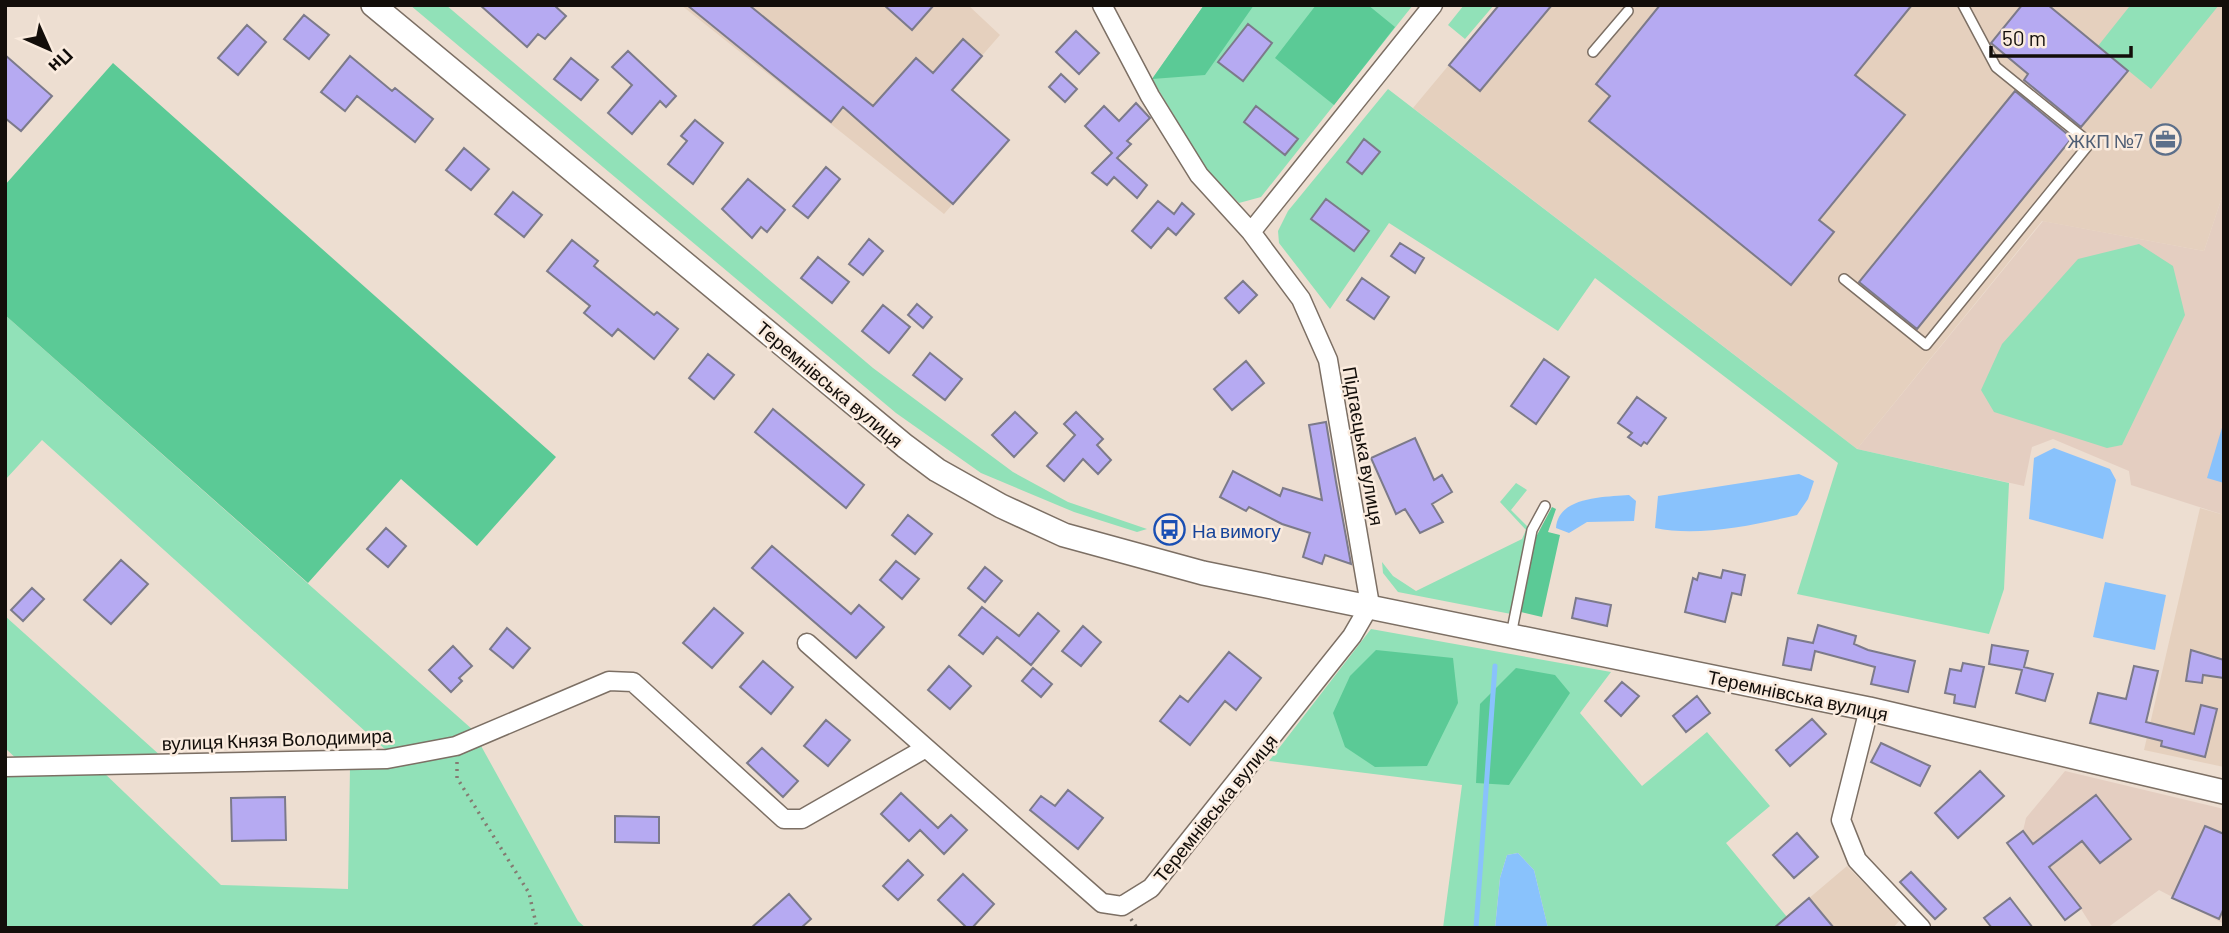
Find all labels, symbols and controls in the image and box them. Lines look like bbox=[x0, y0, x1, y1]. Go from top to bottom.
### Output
north arrow bbox=[14, 14, 84, 84]
scale bar bbox=[1991, 14, 2131, 58]
text: 50 m bbox=[2002, 25, 2046, 50]
text: Пн bbox=[44, 44, 78, 78]
office icon: ЖКП №7 bbox=[2149, 123, 2183, 157]
place label: ЖКП №7 bbox=[2068, 129, 2143, 152]
street label: Теремнівська вулиця bbox=[752, 316, 908, 452]
street label: Підгаєцька вулиця bbox=[1339, 365, 1389, 527]
bus stop icon: На вимогу bbox=[1152, 513, 1186, 547]
place label: На вимогу bbox=[1192, 519, 1281, 542]
street label: Теремнівська вулиця bbox=[1706, 665, 1890, 725]
street label: вулиця Князя Володимира bbox=[161, 723, 393, 755]
street label: Теремнівська вулиця bbox=[1148, 729, 1282, 887]

